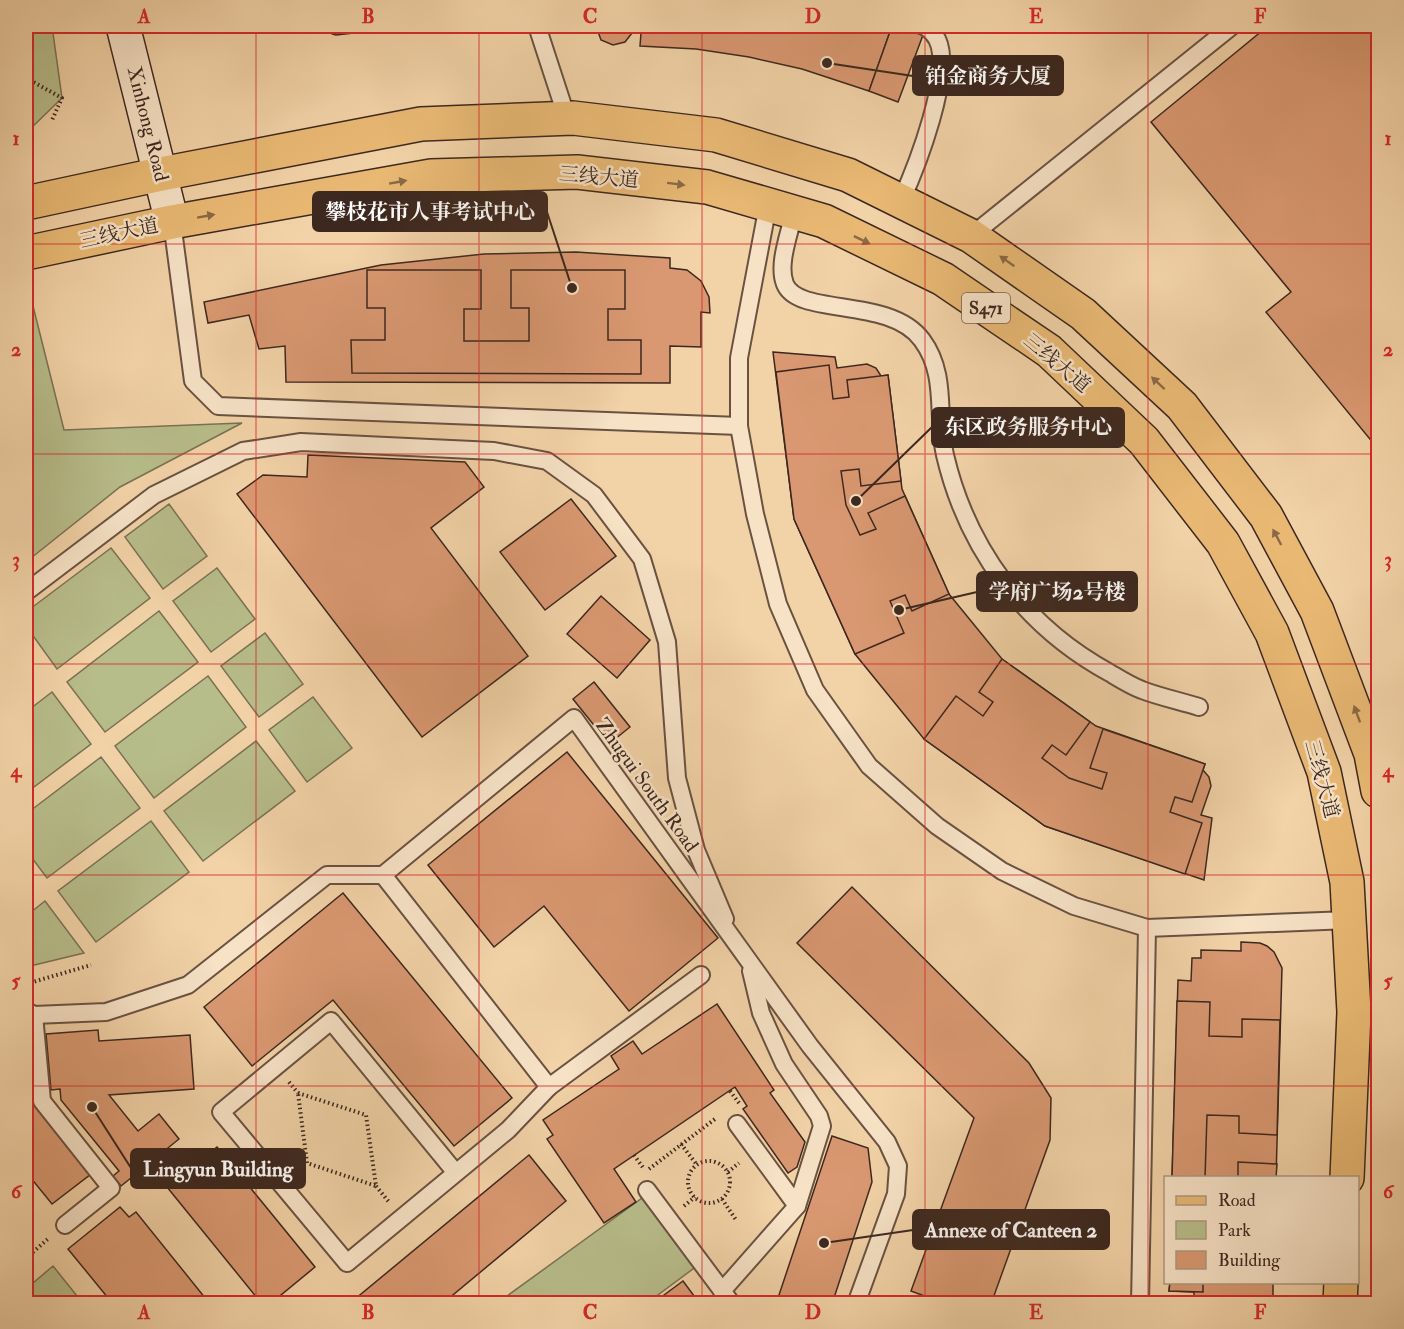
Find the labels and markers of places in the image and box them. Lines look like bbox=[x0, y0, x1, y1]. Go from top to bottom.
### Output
callout: 铂金商务大厦 bbox=[913, 56, 1063, 95]
callout: 攀枝花市人事考试中心 bbox=[313, 192, 547, 231]
callout: 东区政务服务中心 bbox=[932, 408, 1124, 447]
callout: 学府广场2号楼 bbox=[977, 572, 1137, 611]
callout: Lingyun Building bbox=[131, 1149, 305, 1188]
callout: Annexe of Canteen 2 bbox=[913, 1210, 1109, 1249]

